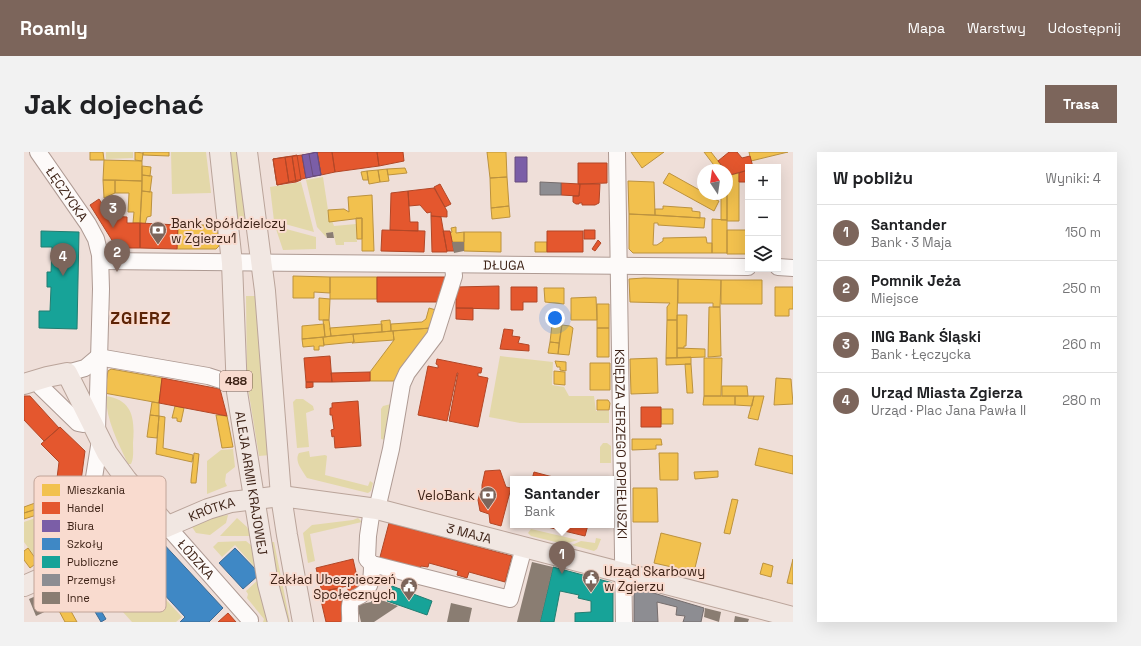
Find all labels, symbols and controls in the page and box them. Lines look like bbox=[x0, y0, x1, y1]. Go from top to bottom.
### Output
text: Roamly bbox=[20, 16, 88, 41]
text: Mapa bbox=[908, 19, 945, 37]
text: Warstwy bbox=[967, 19, 1026, 37]
text: Udostępnij bbox=[1048, 19, 1121, 37]
button: Trasa bbox=[1045, 85, 1117, 123]
text: Jak dojechać bbox=[24, 86, 204, 122]
street label: ŁĘCZYCKA bbox=[42, 163, 92, 225]
north arrow bbox=[697, 164, 733, 200]
map controls bbox=[745, 164, 781, 272]
button: + bbox=[745, 164, 781, 200]
text: W pobliżu bbox=[833, 167, 913, 189]
text: Wyniki: 4 bbox=[1046, 170, 1101, 187]
pin: 3 bbox=[100, 195, 126, 228]
button: − bbox=[745, 200, 781, 236]
place label: Bank Spółdzielczy w Zgierzu1 bbox=[171, 215, 286, 247]
text: Santander bbox=[871, 215, 947, 234]
bank icon: Bank Spółdzielczy w Zgierzu1 bbox=[148, 220, 168, 245]
text: 1 bbox=[843, 224, 849, 241]
text: 150 m bbox=[1065, 224, 1101, 241]
text: Bank · 3 Maja bbox=[871, 234, 952, 251]
button: layers bbox=[745, 236, 781, 272]
pin: 2 bbox=[104, 239, 130, 272]
pin: 4 bbox=[50, 243, 76, 276]
street label: DŁUGA bbox=[483, 256, 525, 273]
text: Pomnik Jeża bbox=[871, 271, 961, 290]
text: 2 bbox=[842, 280, 850, 297]
text: 250 m bbox=[1063, 280, 1101, 297]
text: Miejsce bbox=[871, 290, 919, 307]
district label: ZGIERZ bbox=[110, 307, 172, 329]
your location bbox=[545, 308, 565, 328]
text: ING Bank Śląski bbox=[871, 327, 981, 346]
text: 3 bbox=[842, 336, 850, 353]
text: 260 m bbox=[1062, 336, 1101, 353]
text: Bank · Łęczycka bbox=[871, 346, 971, 363]
street label: KSIĘDZA JERZEGO POPIEŁUSZKI bbox=[611, 349, 631, 539]
road number: 488 bbox=[220, 371, 252, 391]
text: Urząd Miasta Zgierza bbox=[871, 383, 1023, 402]
text: 4 bbox=[842, 392, 850, 409]
text: 280 m bbox=[1062, 392, 1101, 409]
text: Urząd · Plac Jana Pawła II bbox=[871, 402, 1026, 419]
street label: ALEJA ARMII KRAJOWEJ bbox=[232, 410, 272, 557]
legend bbox=[34, 476, 166, 612]
popup bbox=[510, 476, 614, 528]
text: Mieszkania bbox=[67, 483, 126, 497]
text: Santander bbox=[524, 484, 600, 503]
bank icon: VeloBank bbox=[478, 485, 498, 510]
place label: VeloBank bbox=[417, 487, 475, 504]
street label: KRÓTKA bbox=[186, 493, 237, 525]
text: Handel bbox=[67, 501, 104, 515]
text: Bank bbox=[524, 503, 555, 520]
text: Biura bbox=[67, 519, 95, 533]
street label: 3 MAJA bbox=[445, 519, 494, 547]
street label: ŁÓDZKA bbox=[174, 535, 218, 583]
text: Szkoły bbox=[67, 537, 103, 551]
pin: 1 bbox=[549, 541, 575, 574]
text: Publiczne bbox=[67, 555, 118, 569]
place label: Urząd Skarbowy w Zgierzu bbox=[604, 563, 705, 595]
public building icon: Urząd Skarbowy w Zgierzu bbox=[581, 568, 601, 593]
place label: Zakład Ubezpieczeń Społecznych bbox=[270, 571, 396, 603]
text: Przemysł bbox=[67, 573, 116, 587]
public building icon: Zakład Ubezpieczeń Społecznych bbox=[399, 576, 419, 601]
text: Inne bbox=[67, 591, 90, 605]

